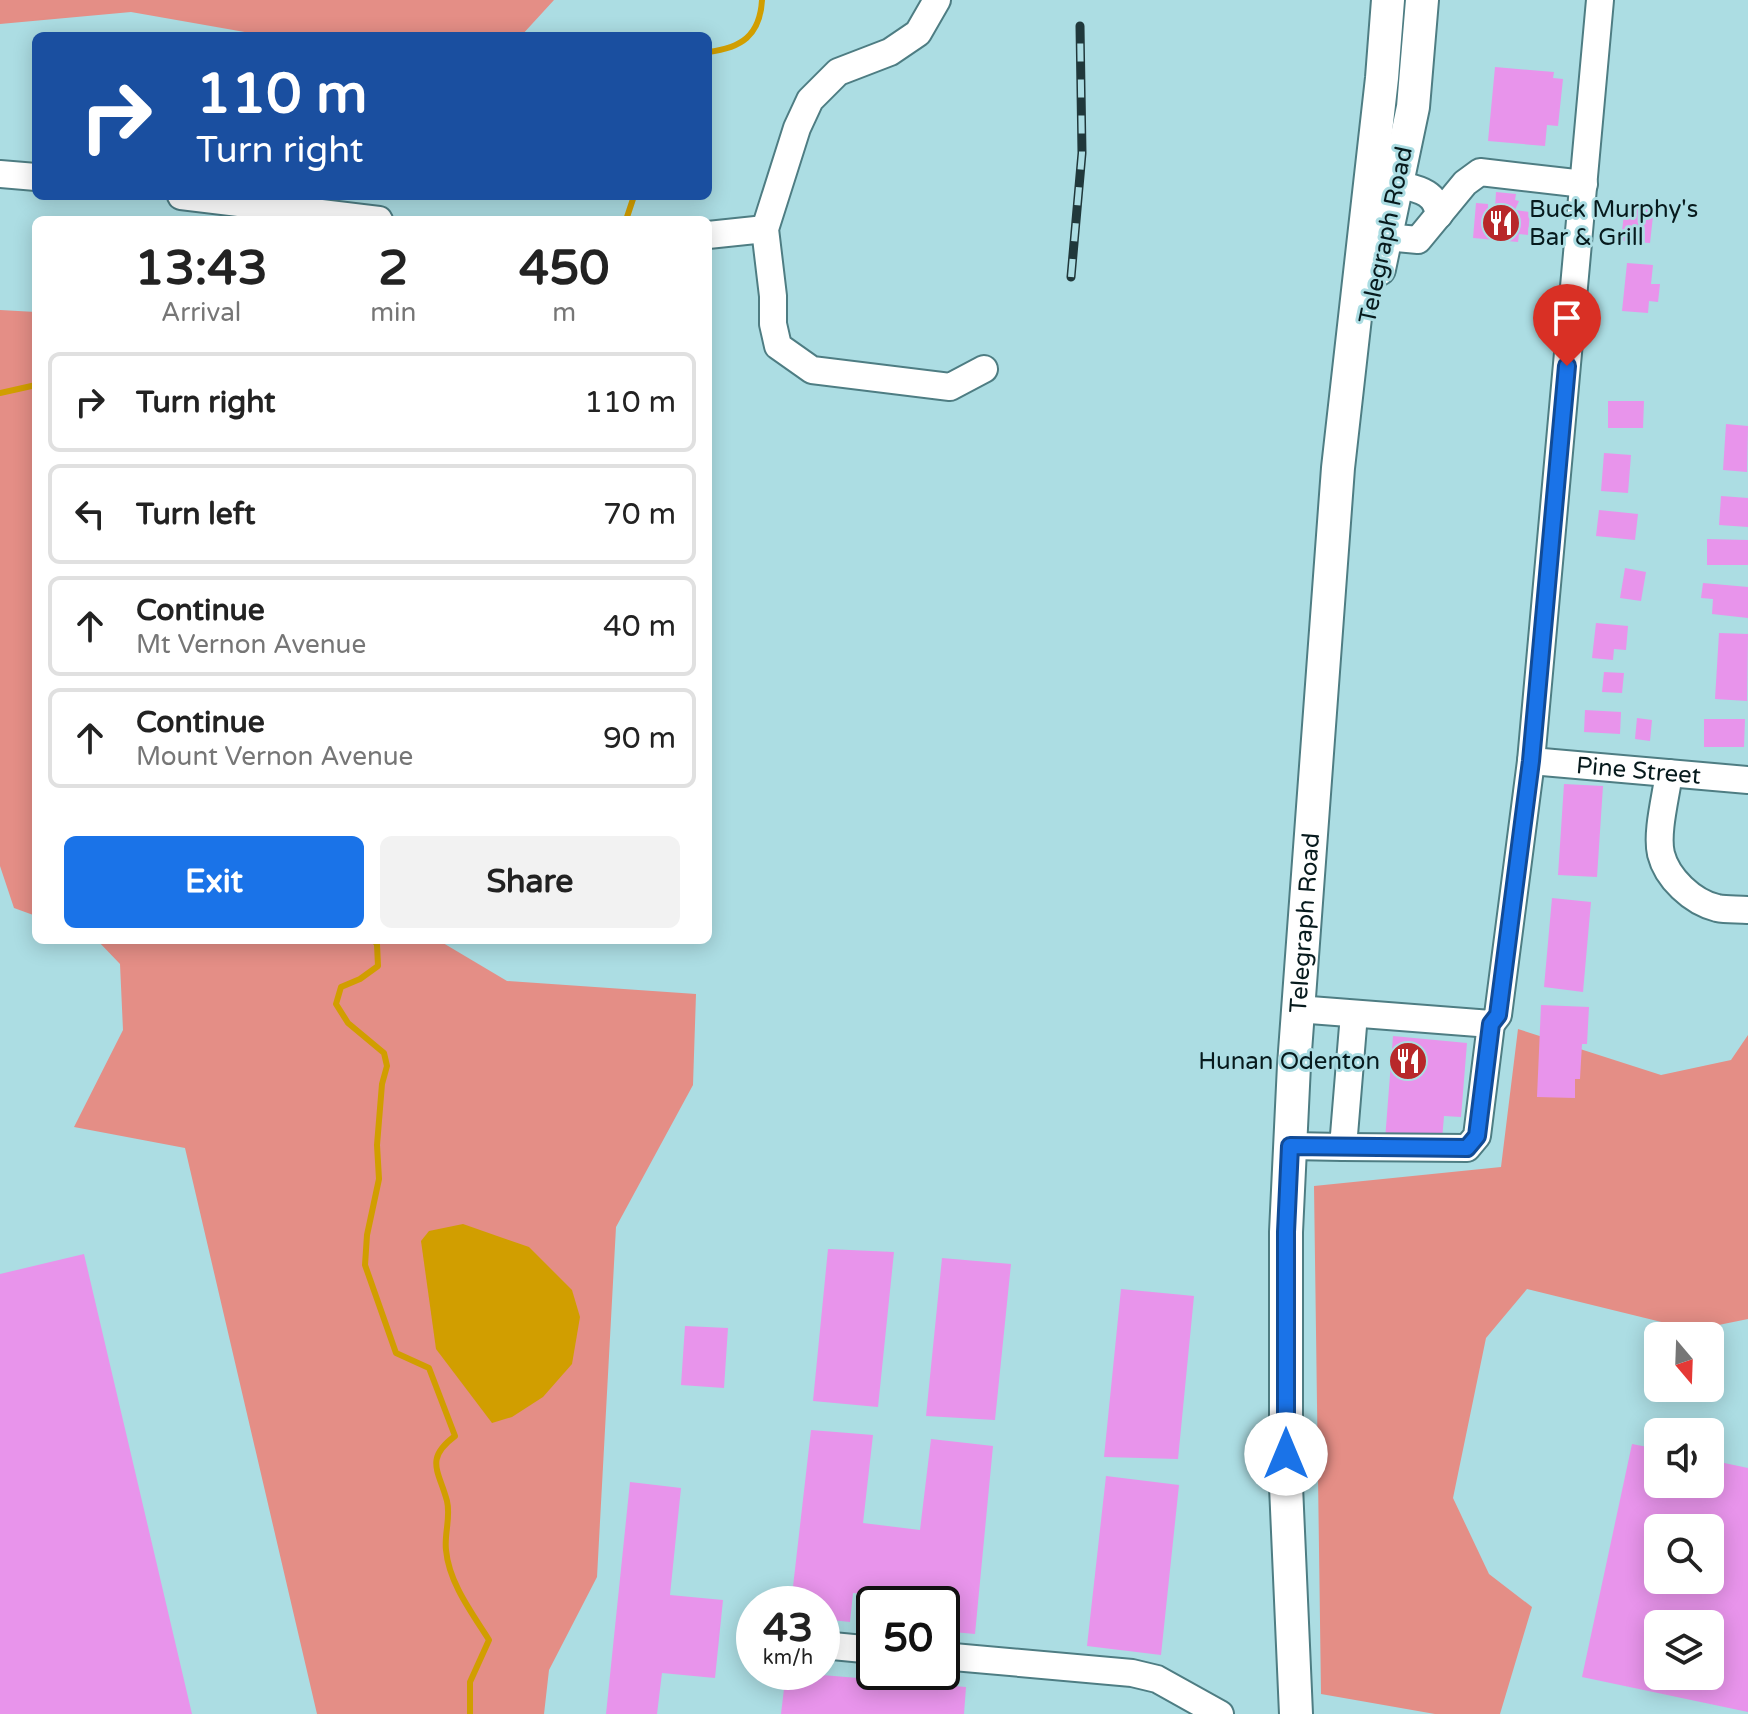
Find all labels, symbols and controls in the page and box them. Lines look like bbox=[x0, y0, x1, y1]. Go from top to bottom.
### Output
text: 110 m bbox=[196, 61, 367, 128]
icon: right bbox=[64, 64, 168, 168]
text: Turn right bbox=[196, 129, 363, 172]
street label: Telegraph Road bbox=[1353, 144, 1419, 326]
place label: Buck Murphy's Bar & Grill bbox=[1529, 195, 1698, 252]
restaurant icon: Buck Murphy's Bar & Grill bbox=[1480, 202, 1522, 244]
text: 13:43 bbox=[135, 240, 268, 298]
text: 2 bbox=[378, 240, 408, 298]
text: 450 bbox=[519, 240, 609, 298]
pin bbox=[1533, 284, 1601, 366]
icon: arrive bbox=[1545, 296, 1589, 340]
text: Arrival bbox=[161, 297, 241, 328]
text: min bbox=[370, 297, 416, 328]
text: m bbox=[552, 297, 576, 328]
icon: right bbox=[68, 380, 112, 424]
text: Turn right bbox=[136, 384, 276, 421]
text: 110 m bbox=[584, 384, 676, 421]
icon: left bbox=[68, 492, 112, 536]
text: Turn left bbox=[136, 496, 255, 533]
text: 70 m bbox=[603, 496, 676, 533]
text: Continue bbox=[136, 592, 265, 629]
icon: ahead bbox=[68, 604, 112, 648]
text: 40 m bbox=[603, 608, 676, 645]
text: Mt Vernon Avenue bbox=[136, 629, 366, 660]
text: Continue bbox=[136, 704, 265, 741]
icon: ahead bbox=[68, 716, 112, 760]
text: 90 m bbox=[603, 720, 676, 757]
text: Mount Vernon Avenue bbox=[136, 741, 413, 772]
street label: Pine Street bbox=[1575, 751, 1702, 790]
street label: Telegraph Road bbox=[1283, 832, 1326, 1014]
button: Exit bbox=[64, 836, 364, 928]
button: Share bbox=[380, 836, 680, 928]
restaurant icon: Hunan Odenton bbox=[1387, 1040, 1429, 1082]
place label: Hunan Odenton bbox=[1198, 1047, 1380, 1076]
north arrow bbox=[1644, 1322, 1724, 1402]
map controls bbox=[1644, 1322, 1724, 1690]
position arrow bbox=[1244, 1412, 1328, 1496]
button: sound bbox=[1644, 1418, 1724, 1498]
button: search bbox=[1644, 1514, 1724, 1594]
speed limit sign: 50 bbox=[856, 1586, 960, 1690]
text: 43 bbox=[763, 1604, 813, 1652]
button: layers bbox=[1644, 1610, 1724, 1690]
text: km/h bbox=[763, 1646, 813, 1670]

